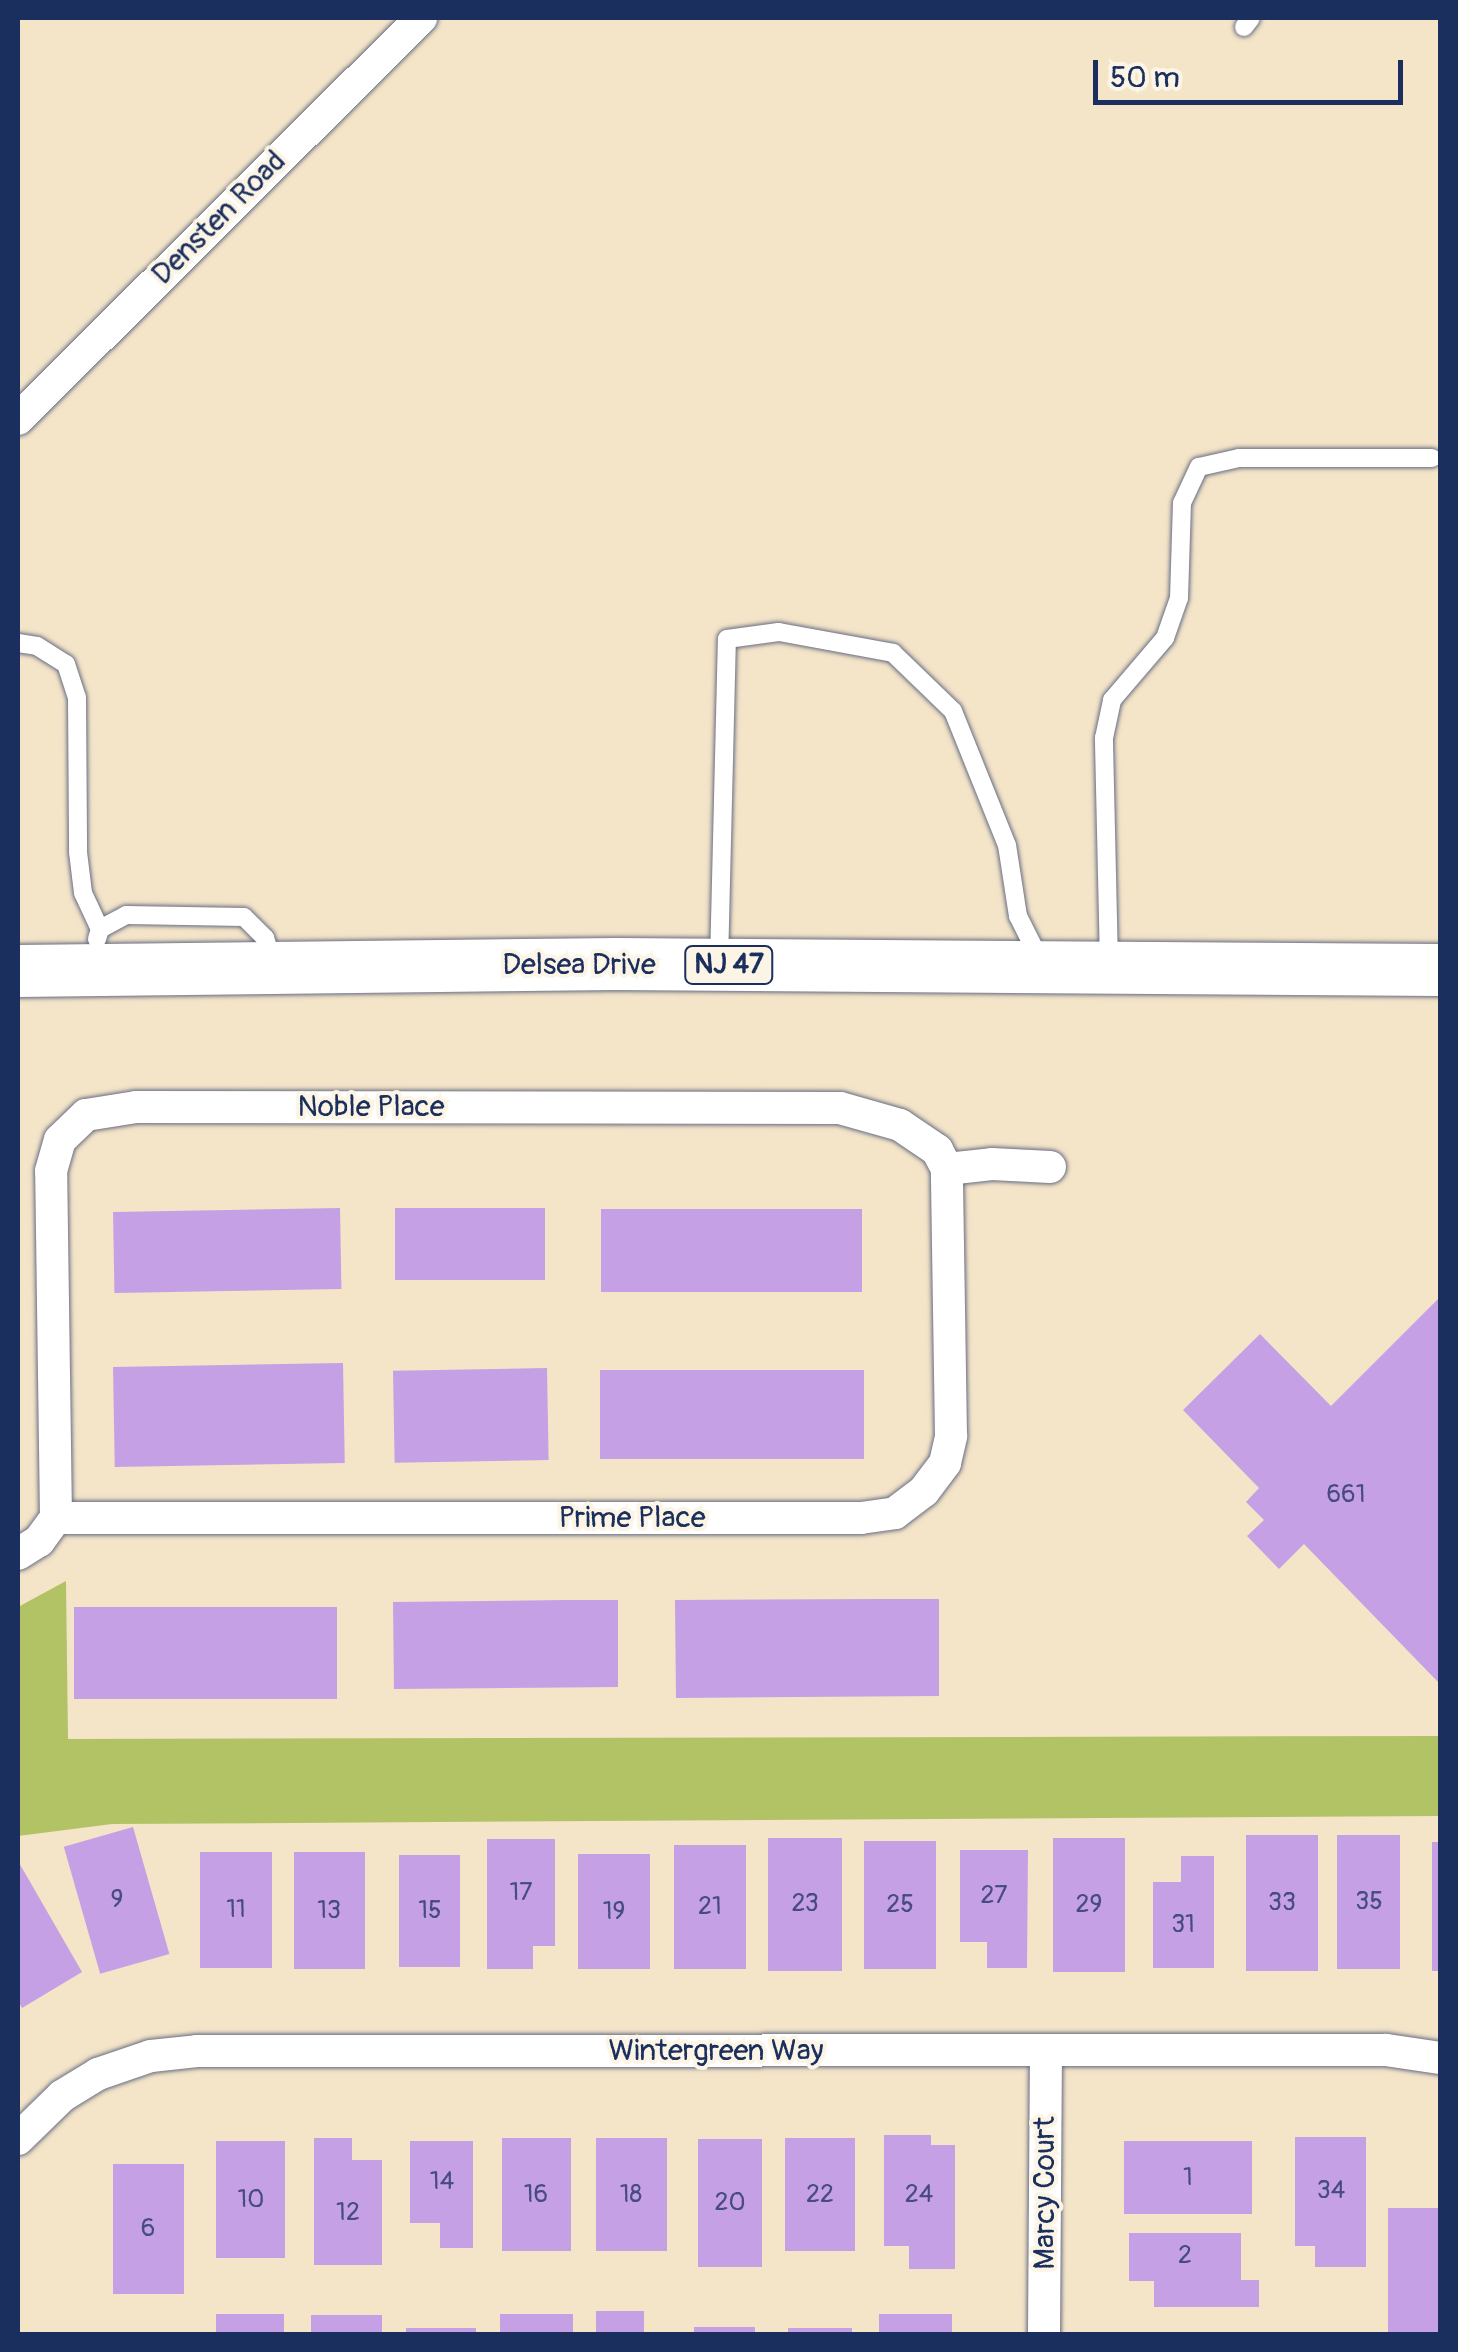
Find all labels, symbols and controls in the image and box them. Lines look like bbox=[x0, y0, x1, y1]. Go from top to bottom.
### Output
scale bar bbox=[1098, 40, 1408, 102]
text: 50 m bbox=[1110, 59, 1180, 96]
street label: Densten Road bbox=[145, 144, 293, 292]
road number: NJ 47 bbox=[684, 942, 774, 988]
street label: Delsea Drive bbox=[502, 947, 656, 983]
street label: Noble Place bbox=[297, 1089, 445, 1125]
house number: 661 bbox=[1327, 1480, 1365, 1510]
street label: Prime Place bbox=[559, 1500, 705, 1536]
house number: 17 bbox=[510, 1878, 532, 1908]
house number: 27 bbox=[980, 1881, 1008, 1911]
house number: 9 bbox=[111, 1885, 123, 1915]
house number: 35 bbox=[1355, 1887, 1383, 1917]
house number: 33 bbox=[1268, 1888, 1296, 1918]
house number: 23 bbox=[791, 1889, 819, 1919]
house number: 25 bbox=[886, 1890, 914, 1920]
house number: 29 bbox=[1076, 1890, 1102, 1920]
house number: 21 bbox=[698, 1892, 722, 1922]
house number: 11 bbox=[226, 1895, 246, 1925]
house number: 13 bbox=[317, 1896, 341, 1926]
house number: 15 bbox=[418, 1896, 442, 1926]
house number: 19 bbox=[603, 1897, 625, 1927]
house number: 31 bbox=[1171, 1910, 1195, 1940]
street label: Wintergreen Way bbox=[609, 2033, 823, 2069]
street label: Marcy Court bbox=[1027, 2116, 1063, 2270]
house number: 1 bbox=[1183, 2163, 1193, 2193]
house number: 14 bbox=[430, 2167, 454, 2197]
house number: 34 bbox=[1317, 2176, 1345, 2206]
house number: 16 bbox=[524, 2180, 548, 2210]
house number: 18 bbox=[620, 2180, 642, 2210]
house number: 22 bbox=[806, 2180, 834, 2210]
house number: 24 bbox=[905, 2180, 933, 2210]
house number: 10 bbox=[238, 2185, 264, 2215]
house number: 20 bbox=[714, 2188, 746, 2218]
house number: 12 bbox=[336, 2198, 360, 2228]
house number: 6 bbox=[141, 2214, 155, 2244]
house number: 2 bbox=[1178, 2241, 1192, 2271]

